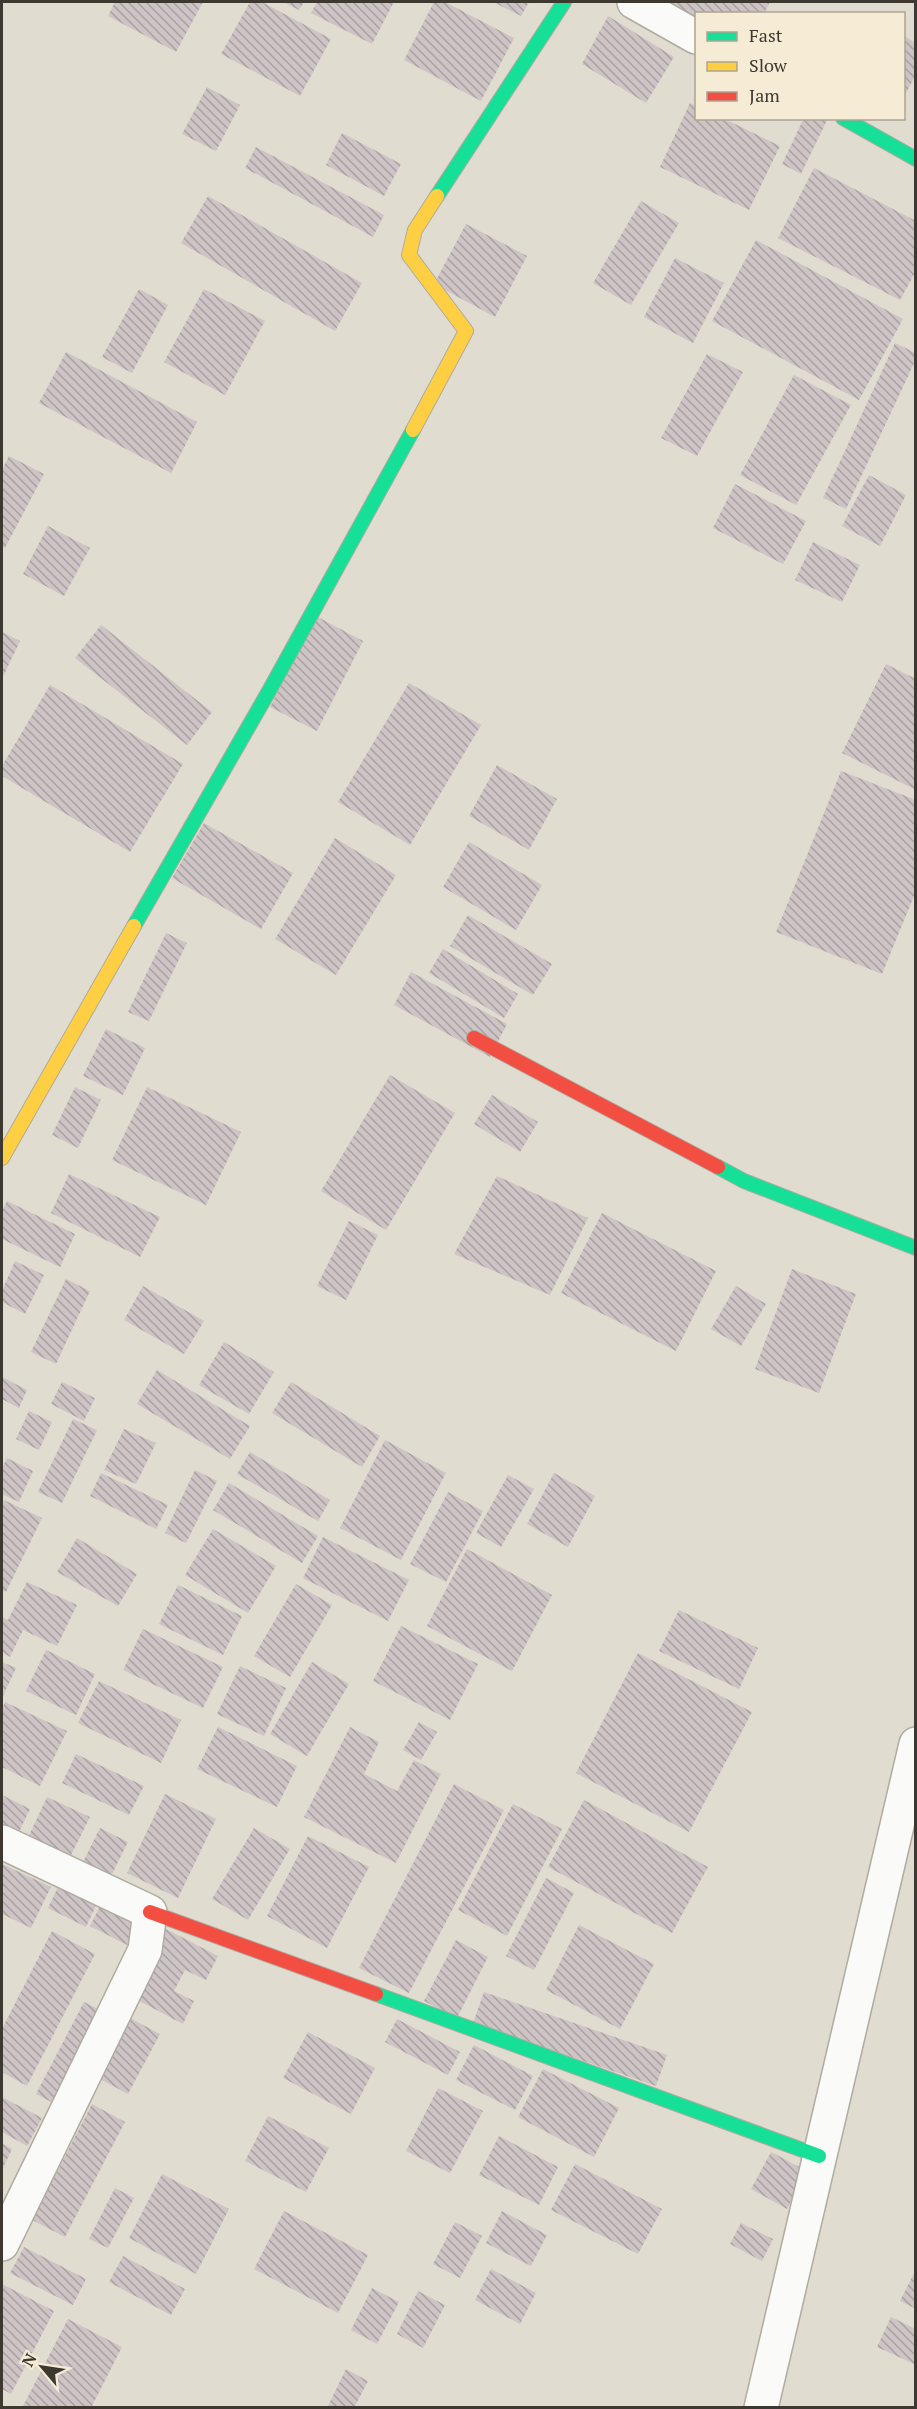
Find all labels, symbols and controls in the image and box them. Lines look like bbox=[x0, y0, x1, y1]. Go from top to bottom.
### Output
legend bbox=[695, 12, 905, 120]
text: Fast bbox=[749, 23, 783, 47]
text: Slow bbox=[749, 53, 788, 77]
text: Jam bbox=[749, 83, 780, 107]
north arrow bbox=[12, 2337, 72, 2397]
text: N bbox=[16, 2349, 41, 2370]

